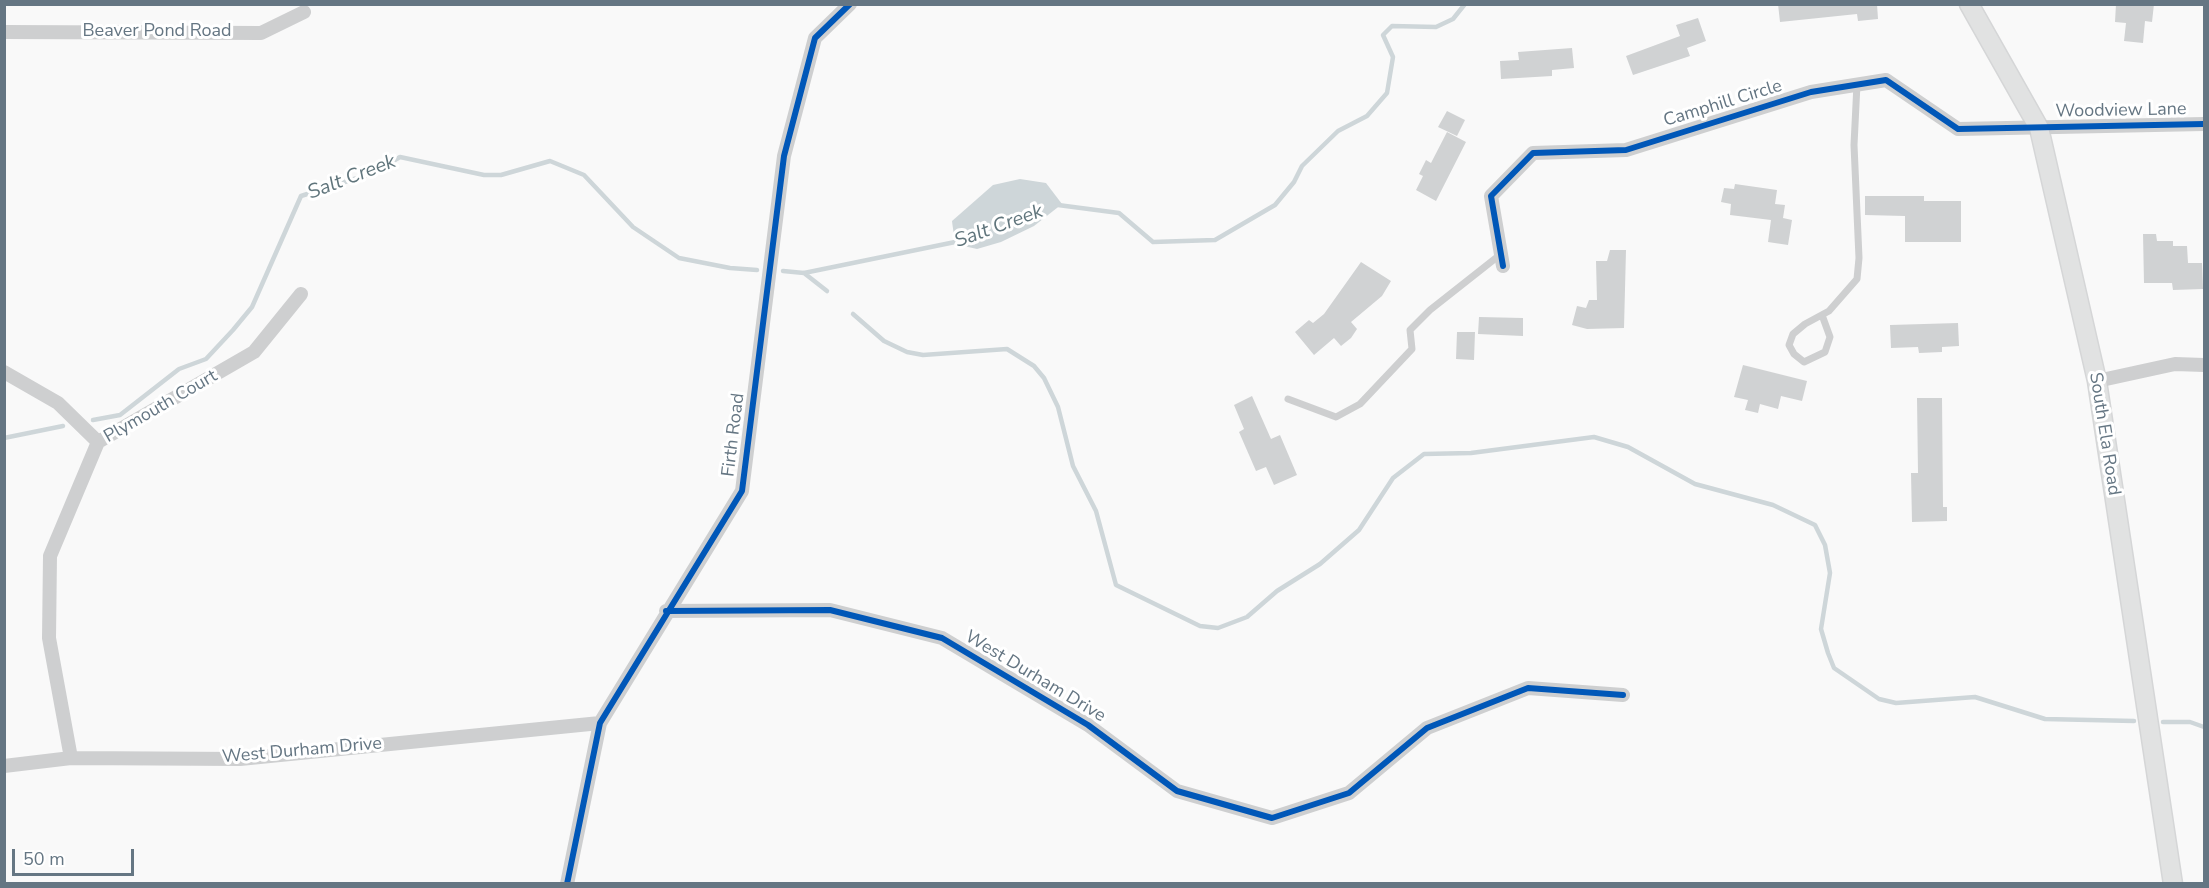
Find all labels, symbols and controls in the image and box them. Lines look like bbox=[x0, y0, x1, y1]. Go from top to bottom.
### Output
street label: Beaver Pond Road bbox=[82, 21, 232, 43]
street label: Camphill Circle bbox=[1661, 76, 1785, 132]
street label: Woodview Lane bbox=[2055, 99, 2187, 123]
water label: Salt Creek bbox=[304, 150, 400, 206]
water label: Salt Creek bbox=[951, 200, 1047, 254]
street label: Plymouth Court bbox=[101, 366, 221, 448]
street label: South Ela Road bbox=[2084, 371, 2124, 497]
street label: Firth Road bbox=[718, 392, 750, 478]
street label: West Durham Drive bbox=[961, 626, 1109, 728]
street label: West Durham Drive bbox=[221, 733, 383, 769]
scale bar bbox=[15, 837, 136, 875]
text: 50 m bbox=[23, 847, 65, 871]

